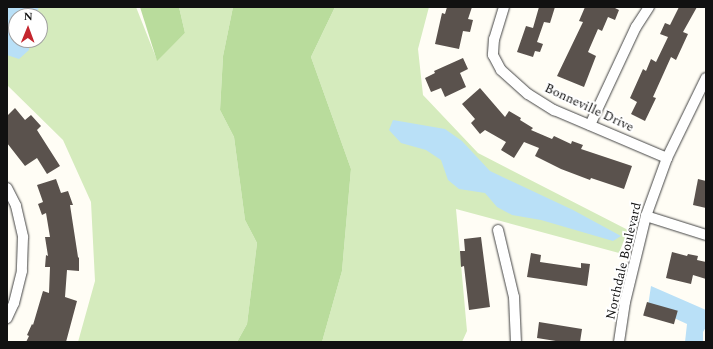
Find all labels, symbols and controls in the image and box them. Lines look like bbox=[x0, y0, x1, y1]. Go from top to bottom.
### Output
north arrow bbox=[8, 8, 48, 48]
text: N bbox=[24, 8, 33, 25]
street label: Bonneville Drive bbox=[542, 81, 636, 135]
street label: Northdale Boulevard bbox=[603, 201, 645, 321]

